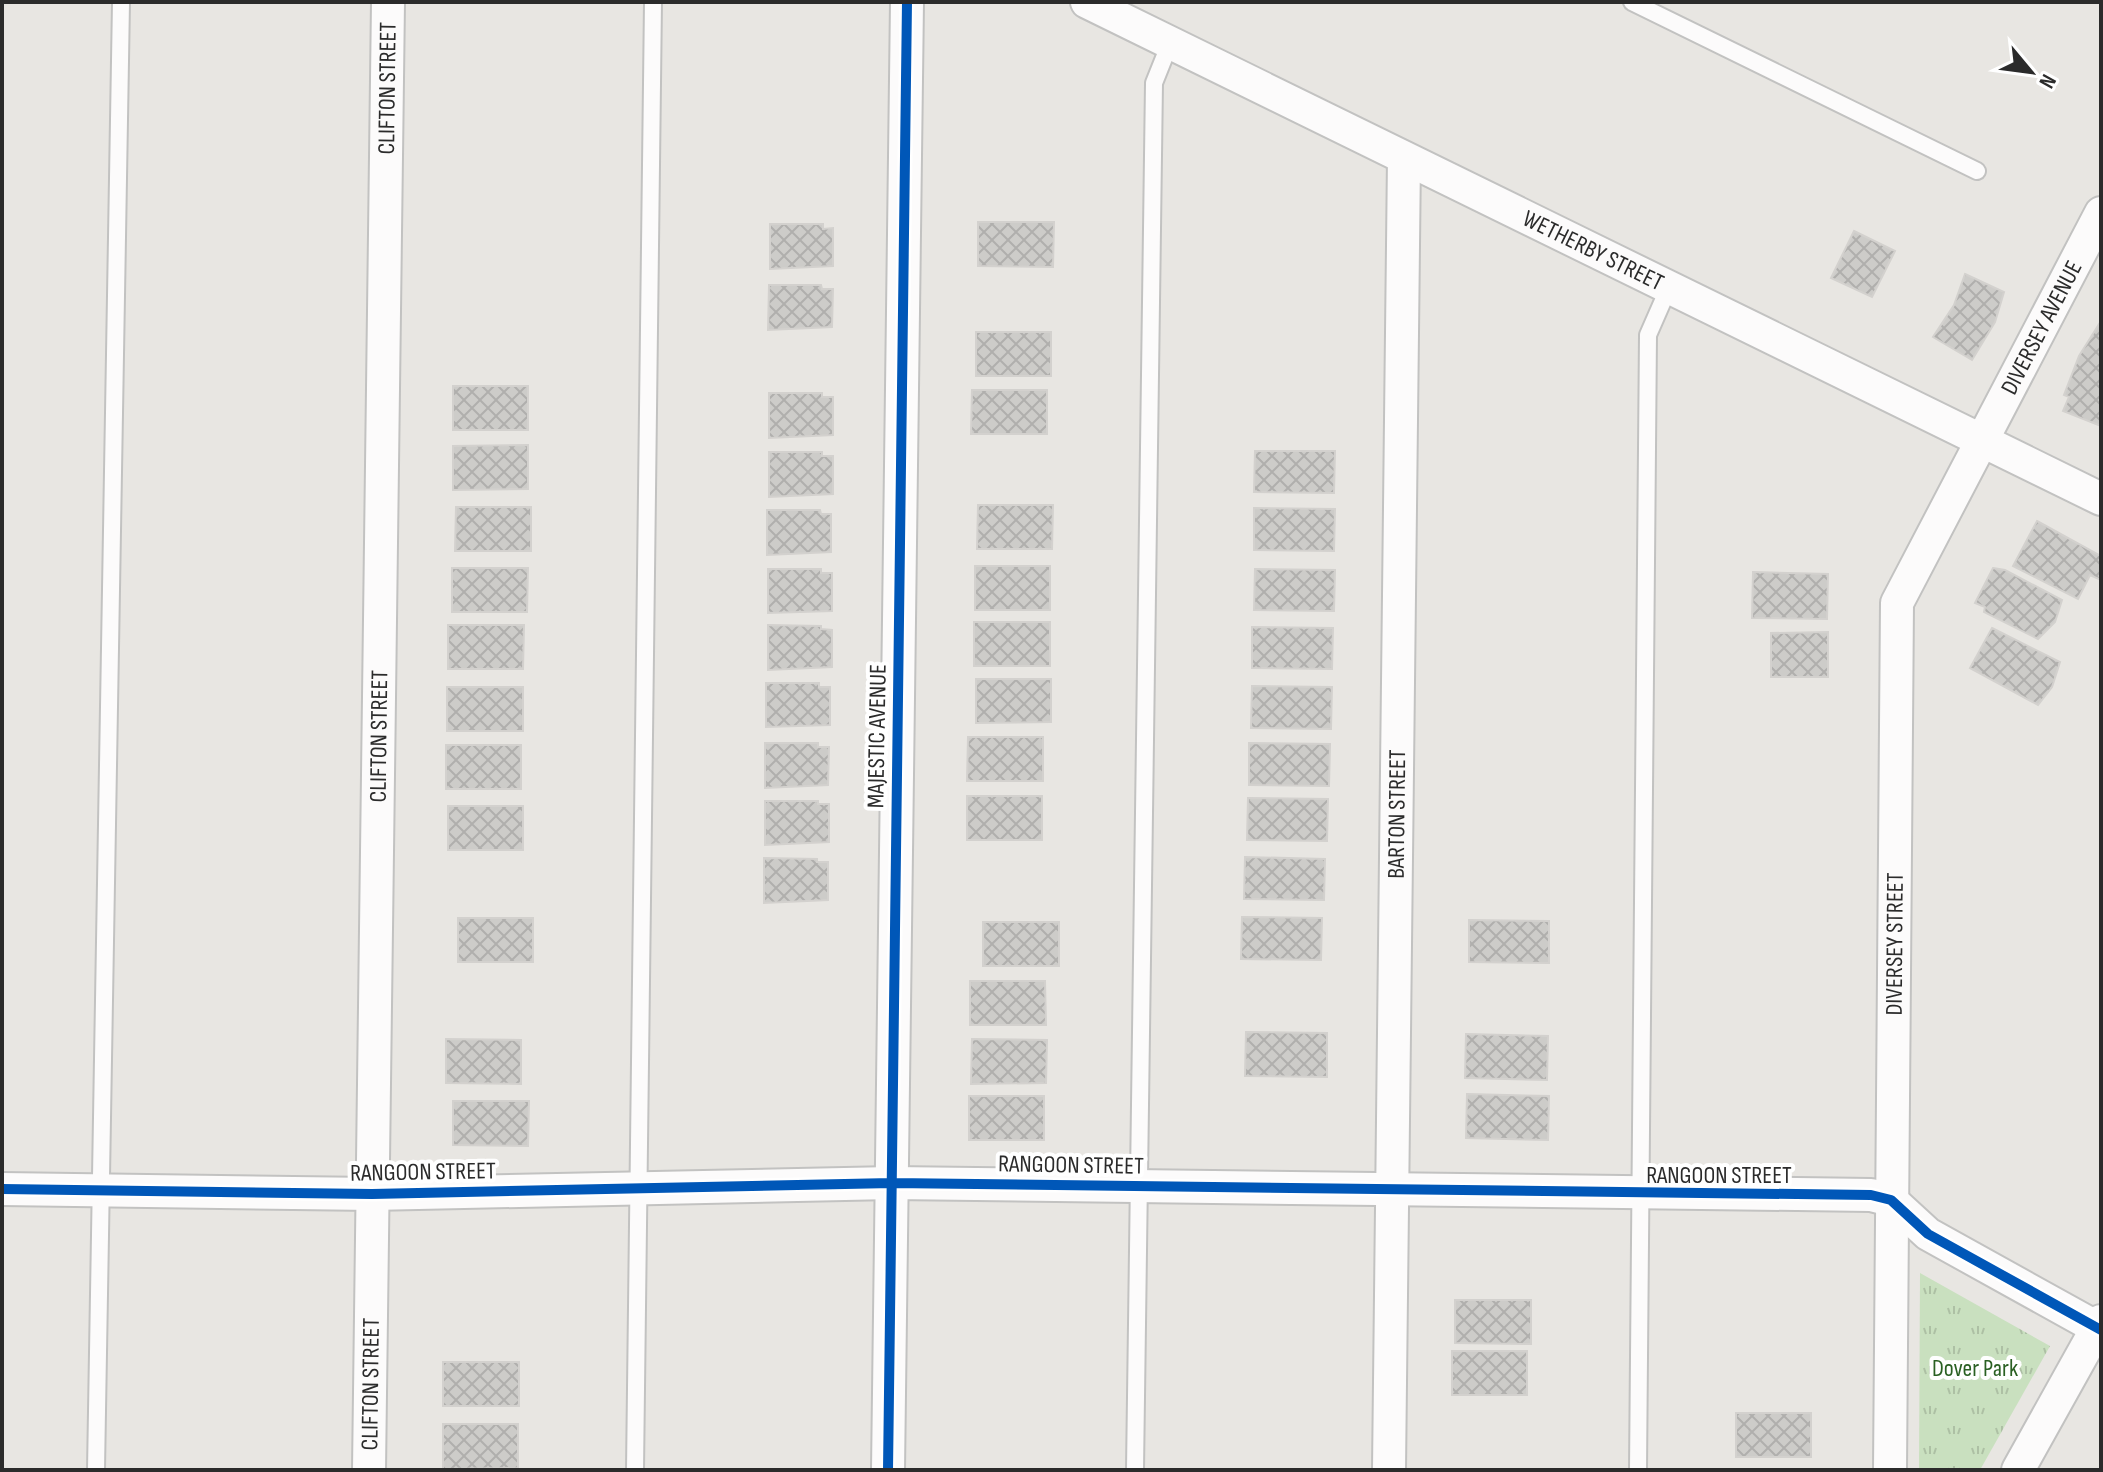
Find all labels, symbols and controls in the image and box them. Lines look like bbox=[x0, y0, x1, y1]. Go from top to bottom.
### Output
street label: CLIFTON STREET bbox=[372, 21, 402, 155]
north arrow bbox=[1991, 32, 2071, 112]
text: N bbox=[2033, 69, 2062, 93]
street label: WETHERBY STREET bbox=[1518, 203, 1669, 297]
street label: DIVERSEY AVENUE bbox=[1994, 256, 2088, 399]
street label: MAJESTIC AVENUE bbox=[861, 664, 893, 808]
street label: CLIFTON STREET bbox=[363, 669, 394, 803]
street label: BARTON STREET bbox=[1381, 749, 1412, 879]
street label: DIVERSEY STREET bbox=[1879, 872, 1909, 1016]
street label: RANGOON STREET bbox=[998, 1149, 1144, 1181]
street label: RANGOON STREET bbox=[350, 1156, 496, 1188]
street label: RANGOON STREET bbox=[1646, 1161, 1792, 1190]
street label: CLIFTON STREET bbox=[355, 1317, 385, 1450]
park label: Dover Park bbox=[1932, 1354, 2018, 1383]

